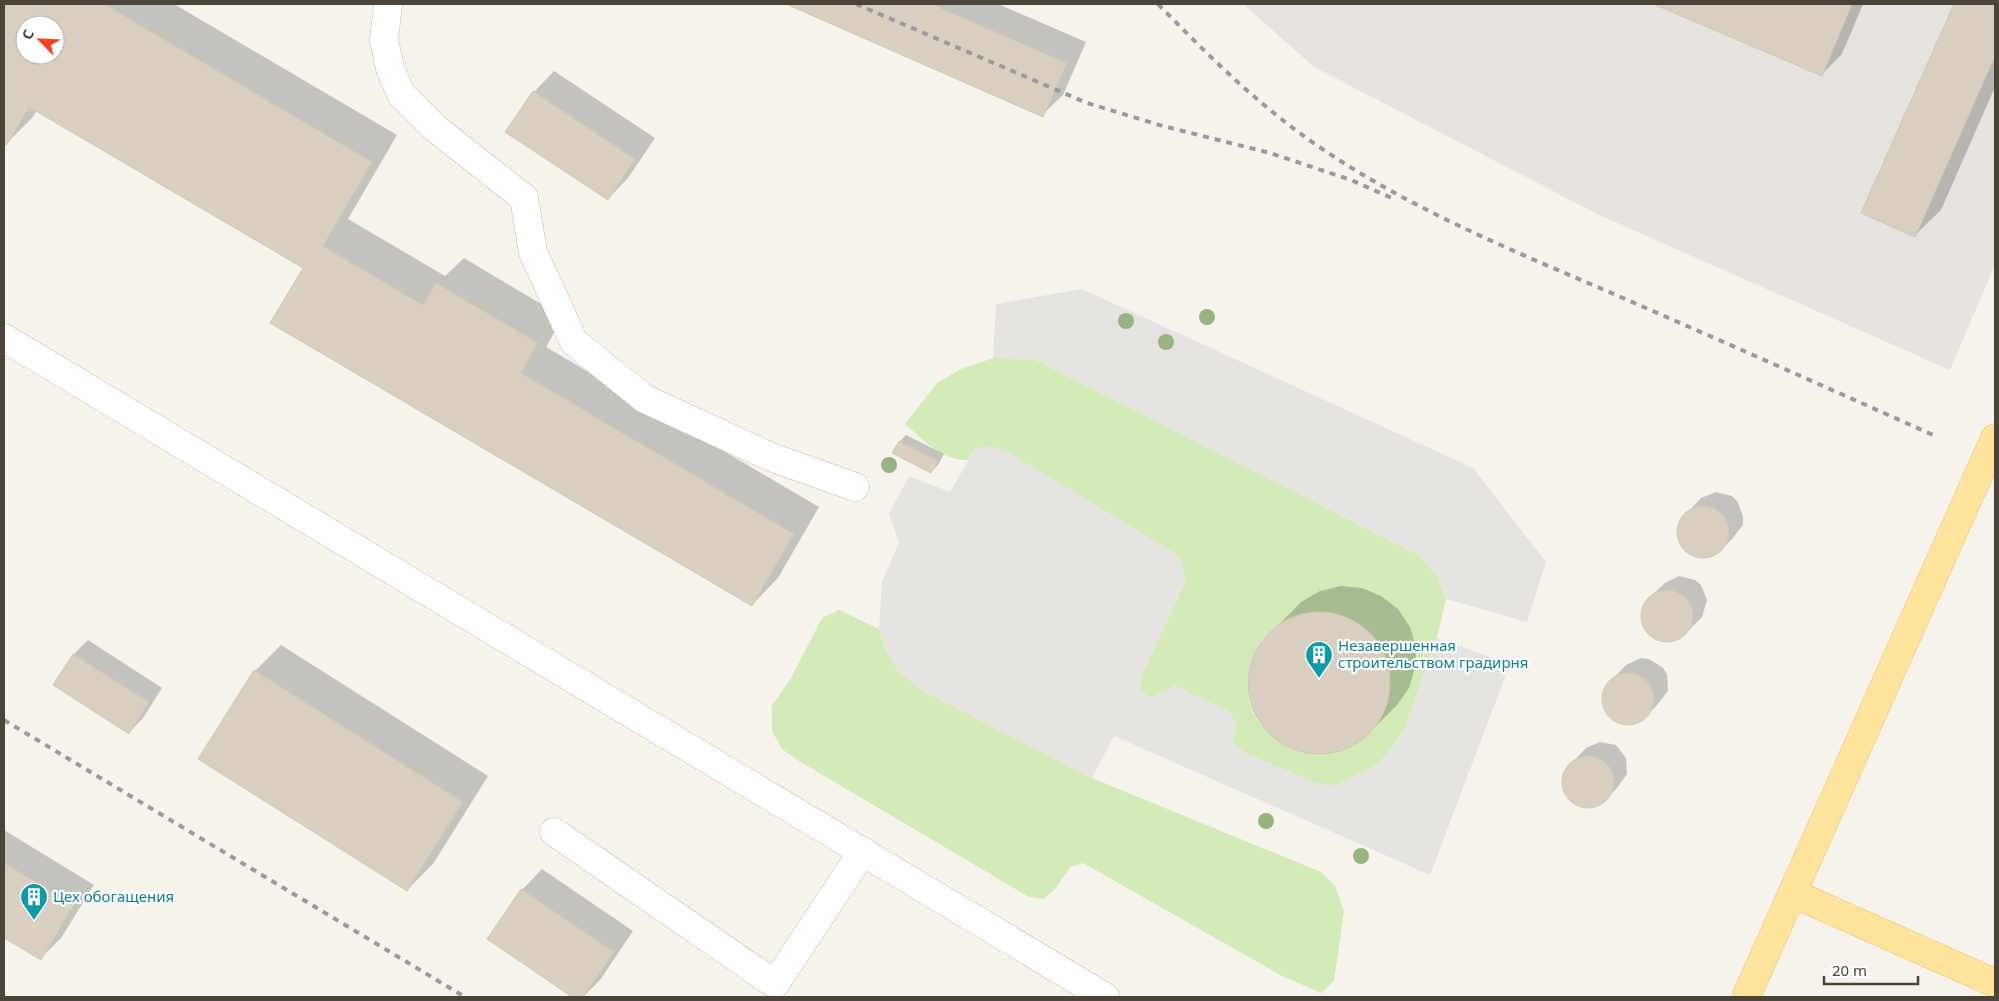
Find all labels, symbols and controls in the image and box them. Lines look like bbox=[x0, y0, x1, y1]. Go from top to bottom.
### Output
north arrow bbox=[15, 15, 65, 65]
text: С bbox=[17, 27, 38, 42]
place label: Незавершенная строительством градирня bbox=[1338, 635, 1528, 672]
building icon: Незавершенная строительством градирня bbox=[1304, 640, 1334, 679]
building icon: Цех обогащения bbox=[19, 882, 49, 921]
place label: Цех обогащения bbox=[53, 886, 174, 906]
scale bar bbox=[1824, 954, 1918, 986]
text: 20 m bbox=[1832, 960, 1867, 980]

